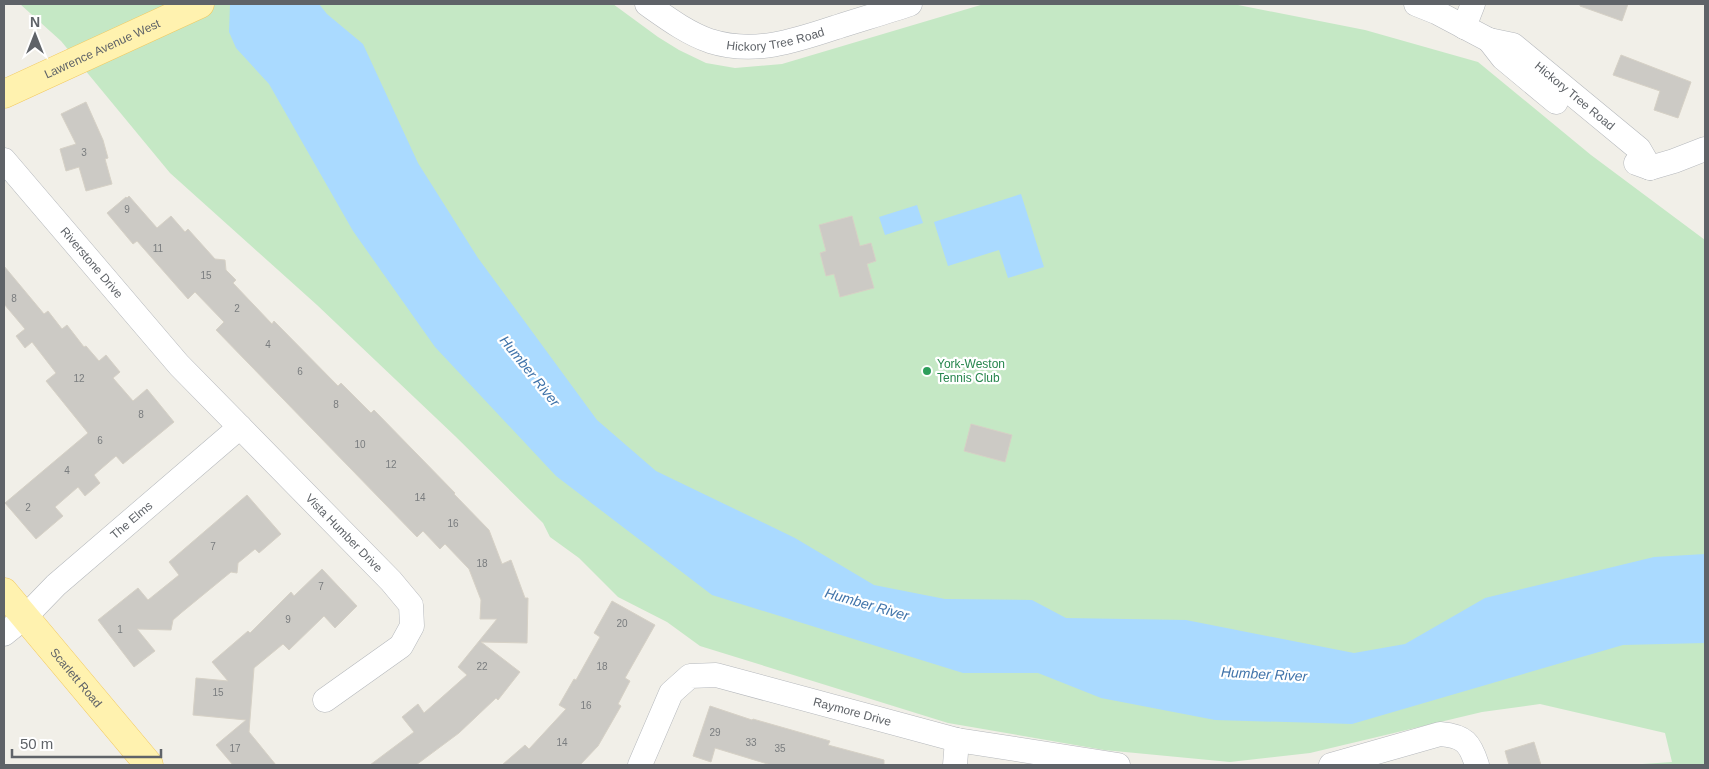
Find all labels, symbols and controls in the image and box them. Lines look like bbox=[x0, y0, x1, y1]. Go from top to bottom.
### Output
north arrow bbox=[10, 10, 60, 60]
text: N bbox=[30, 14, 40, 30]
street label: Lawrence Avenue West bbox=[42, 16, 163, 82]
street label: Hickory Tree Road bbox=[726, 25, 826, 54]
street label: Hickory Tree Road bbox=[1532, 59, 1618, 133]
house number: 3 bbox=[81, 147, 87, 158]
house number: 9 bbox=[124, 204, 130, 215]
street label: Riverstone Drive bbox=[57, 224, 126, 301]
house number: 11 bbox=[153, 243, 164, 254]
house number: 15 bbox=[200, 270, 212, 281]
house number: 8 bbox=[11, 293, 17, 304]
house number: 2 bbox=[234, 303, 240, 314]
water label: Humber River bbox=[497, 332, 564, 411]
house number: 4 bbox=[265, 339, 271, 350]
place label: York-Weston Tennis Club bbox=[937, 357, 1005, 385]
marker: York-Weston Tennis Club bbox=[921, 365, 933, 377]
house number: 6 bbox=[297, 366, 303, 377]
house number: 12 bbox=[73, 373, 85, 384]
house number: 8 bbox=[333, 399, 339, 410]
house number: 8 bbox=[138, 409, 144, 420]
house number: 6 bbox=[97, 435, 103, 446]
house number: 10 bbox=[354, 439, 366, 450]
house number: 12 bbox=[385, 459, 397, 470]
house number: 4 bbox=[64, 465, 70, 476]
street label: Vista Humber Drive bbox=[303, 491, 386, 575]
house number: 14 bbox=[414, 492, 426, 503]
street label: The Elms bbox=[108, 498, 155, 542]
house number: 2 bbox=[25, 502, 31, 513]
house number: 16 bbox=[447, 518, 459, 529]
house number: 7 bbox=[210, 541, 216, 552]
house number: 18 bbox=[476, 558, 488, 569]
house number: 7 bbox=[318, 581, 324, 592]
water label: Humber River bbox=[823, 584, 912, 624]
house number: 9 bbox=[285, 614, 291, 625]
house number: 20 bbox=[616, 618, 628, 629]
house number: 1 bbox=[117, 624, 123, 635]
street label: Scarlett Road bbox=[47, 645, 105, 710]
house number: 22 bbox=[476, 661, 488, 672]
house number: 18 bbox=[596, 661, 608, 672]
water label: Humber River bbox=[1220, 664, 1309, 684]
house number: 15 bbox=[212, 687, 224, 698]
street label: Raymore Drive bbox=[812, 695, 893, 729]
house number: 16 bbox=[580, 700, 592, 711]
scale bar bbox=[12, 726, 161, 758]
house number: 29 bbox=[709, 727, 721, 738]
text: 50 m bbox=[20, 735, 53, 752]
house number: 14 bbox=[556, 737, 568, 748]
house number: 33 bbox=[745, 737, 757, 748]
house number: 17 bbox=[229, 743, 241, 754]
house number: 35 bbox=[774, 743, 786, 754]

